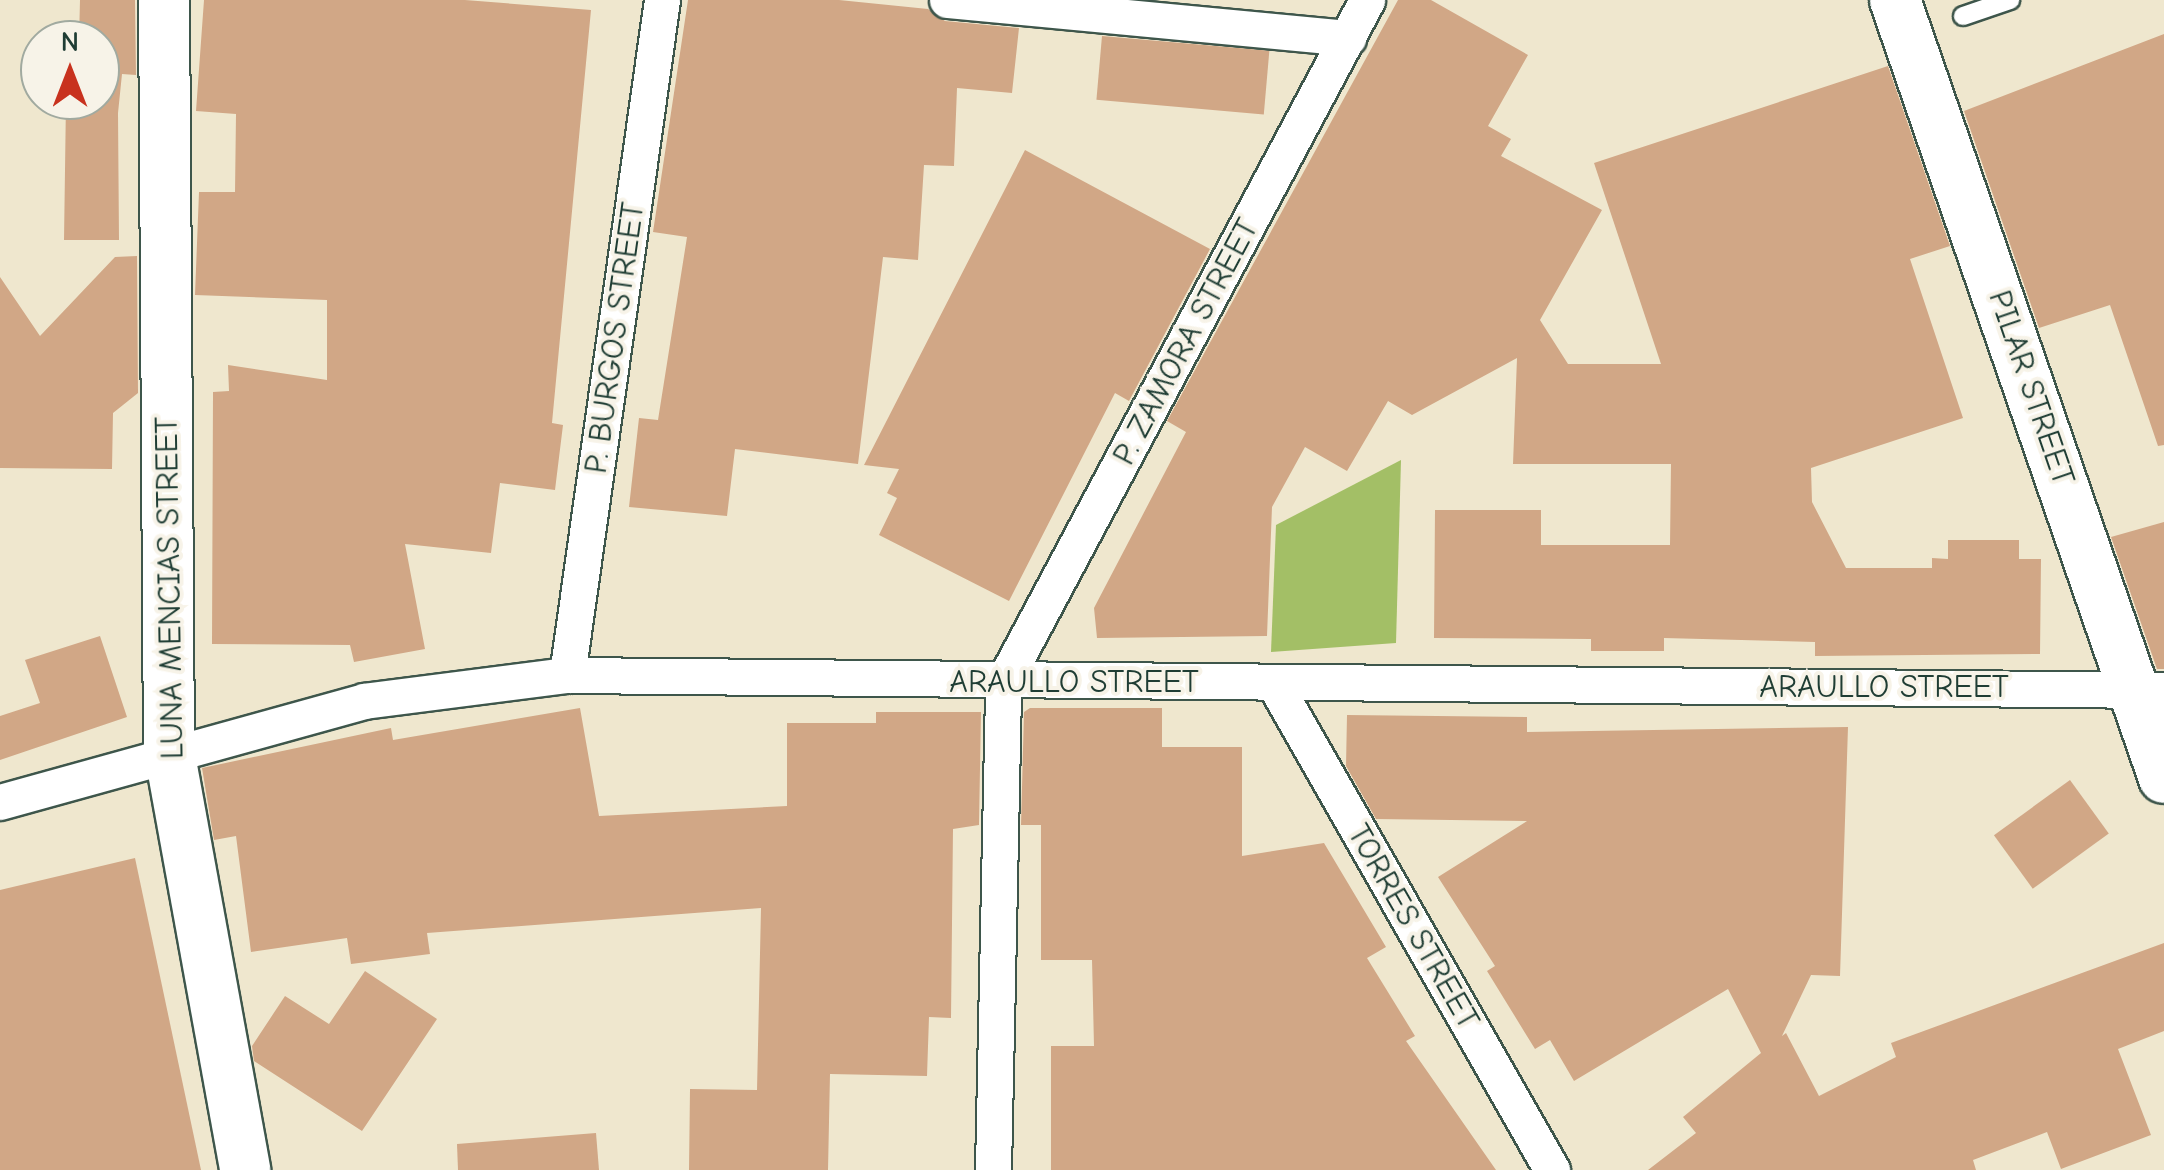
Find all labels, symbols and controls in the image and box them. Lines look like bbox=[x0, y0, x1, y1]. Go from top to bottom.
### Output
north arrow bbox=[20, 20, 120, 120]
text: N bbox=[61, 26, 79, 58]
street label: P. BURGOS STREET bbox=[577, 200, 653, 476]
street label: P. ZAMORA STREET bbox=[1105, 212, 1267, 472]
street label: PILAR STREET bbox=[1980, 286, 2082, 490]
street label: LUNA MENCIAS STREET bbox=[148, 416, 192, 760]
street label: ARAULLO STREET bbox=[949, 663, 1199, 701]
street label: ARAULLO STREET bbox=[1759, 668, 2009, 706]
street label: TORRES STREET bbox=[1339, 818, 1487, 1036]

